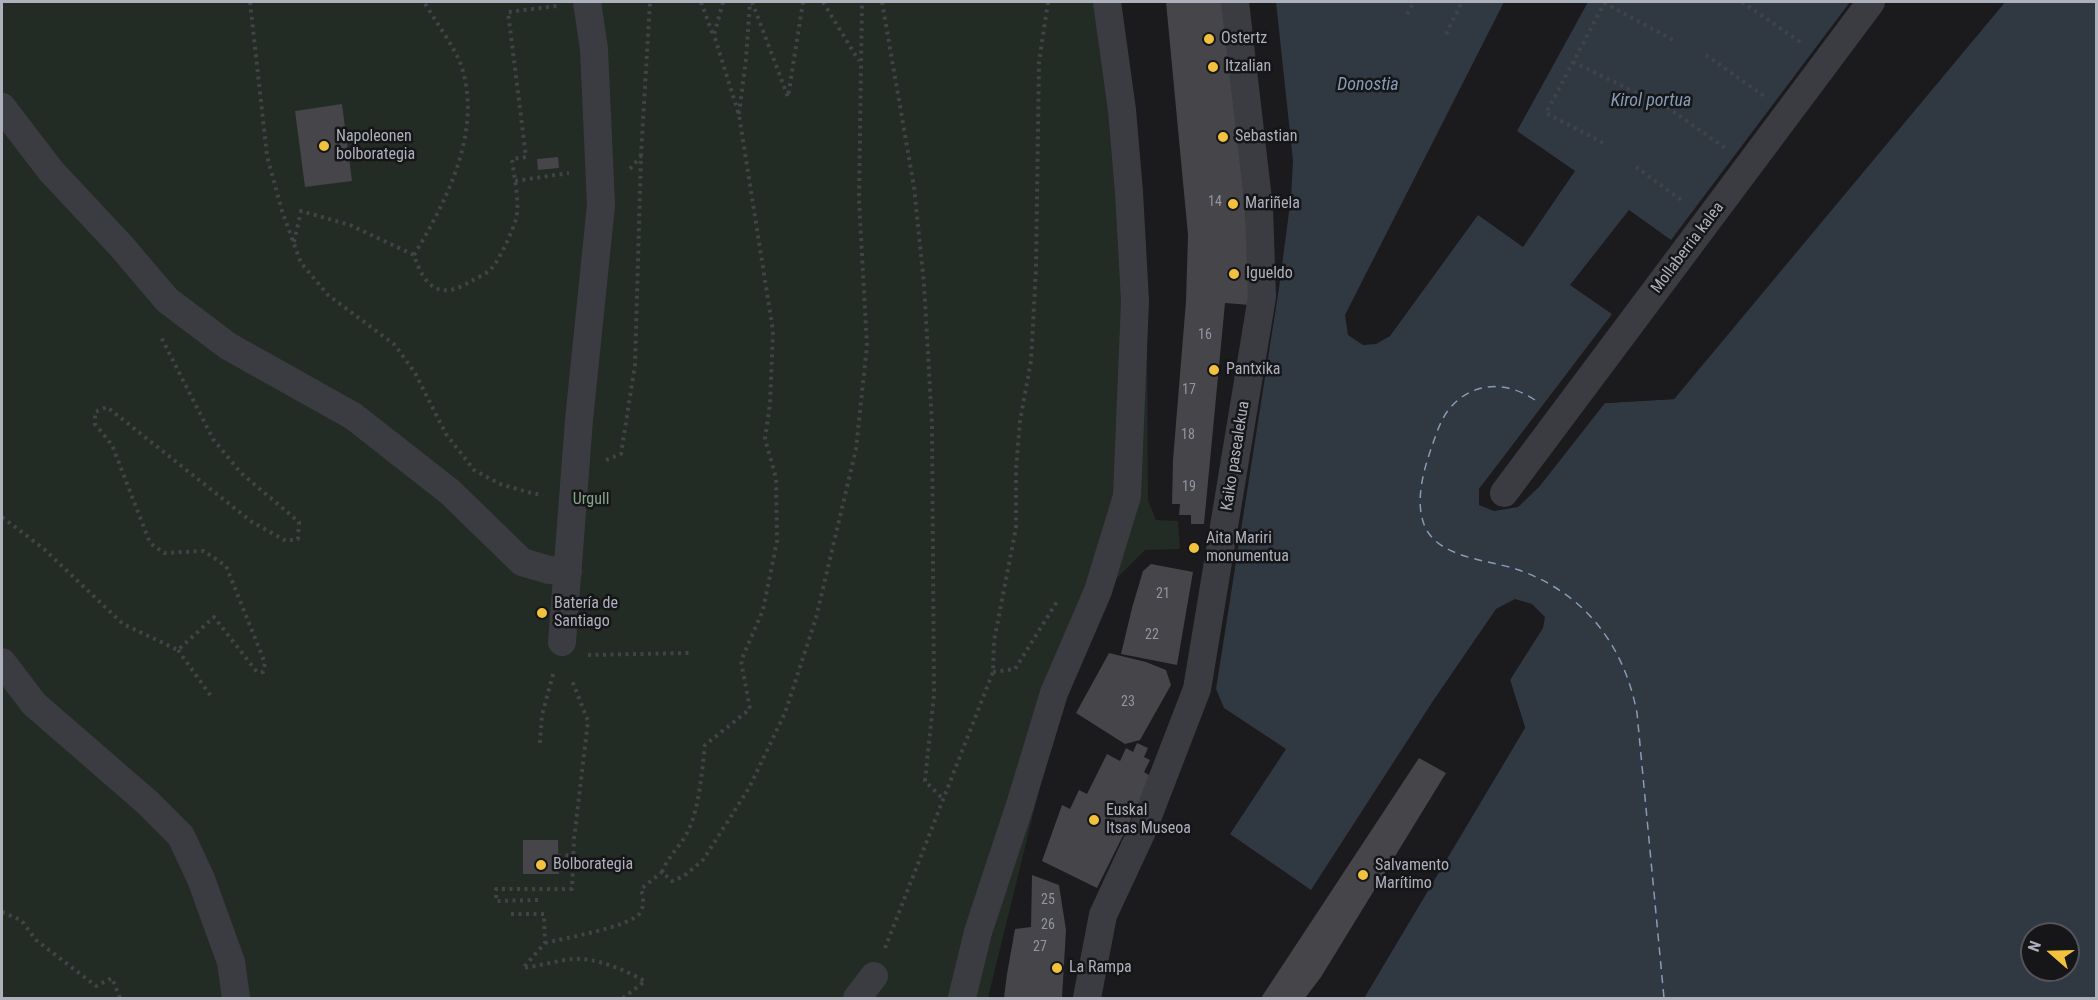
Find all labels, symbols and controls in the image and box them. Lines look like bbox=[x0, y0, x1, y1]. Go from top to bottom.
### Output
place label: Ostertz bbox=[1221, 29, 1267, 49]
marker: Ostertz bbox=[1202, 32, 1216, 46]
place label: Itzalian bbox=[1225, 57, 1271, 77]
marker: Itzalian bbox=[1206, 60, 1220, 74]
water label: Donostia bbox=[1337, 74, 1399, 96]
water label: Kirol portua bbox=[1611, 90, 1691, 112]
place label: Napoleonen bolborategia bbox=[336, 127, 415, 165]
place label: Sebastian bbox=[1235, 127, 1297, 147]
marker: Sebastian bbox=[1216, 130, 1230, 144]
marker: Napoleonen bolborategia bbox=[317, 139, 331, 153]
house number: 14 bbox=[1208, 194, 1222, 210]
place label: Mariñela bbox=[1245, 194, 1300, 214]
marker: Mariñela bbox=[1226, 197, 1240, 211]
street label: Mollaberria kalea bbox=[1648, 199, 1728, 297]
place label: Igueldo bbox=[1246, 264, 1293, 284]
marker: Igueldo bbox=[1227, 267, 1241, 281]
house number: 16 bbox=[1198, 327, 1212, 343]
place label: Pantxika bbox=[1226, 360, 1280, 380]
marker: Pantxika bbox=[1207, 363, 1221, 377]
house number: 17 bbox=[1182, 382, 1196, 398]
street label: Kaiko pasealekua bbox=[1218, 400, 1254, 512]
house number: 18 bbox=[1181, 427, 1195, 443]
house number: 19 bbox=[1182, 479, 1196, 495]
park label: Urgull bbox=[573, 490, 609, 510]
place label: Aita Mariri monumentua bbox=[1206, 529, 1289, 567]
marker: Aita Mariri monumentua bbox=[1187, 541, 1201, 555]
house number: 21 bbox=[1156, 586, 1170, 602]
place label: Batería de Santiago bbox=[554, 594, 618, 632]
marker: Batería de Santiago bbox=[535, 606, 549, 620]
house number: 22 bbox=[1145, 627, 1159, 643]
house number: 23 bbox=[1121, 694, 1135, 710]
place label: Euskal Itsas Museoa bbox=[1106, 801, 1191, 839]
marker: Euskal Itsas Museoa bbox=[1087, 813, 1101, 827]
place label: Bolborategia bbox=[553, 855, 633, 875]
place label: Salvamento Marítimo bbox=[1375, 856, 1449, 894]
marker: Bolborategia bbox=[534, 858, 548, 872]
marker: Salvamento Marítimo bbox=[1356, 868, 1370, 882]
house number: 25 bbox=[1041, 892, 1055, 908]
house number: 26 bbox=[1041, 917, 1055, 933]
north arrow bbox=[2020, 922, 2080, 982]
house number: 27 bbox=[1033, 939, 1047, 955]
text: N bbox=[2024, 939, 2045, 954]
place label: La Rampa bbox=[1069, 958, 1132, 978]
marker: La Rampa bbox=[1050, 961, 1064, 975]

